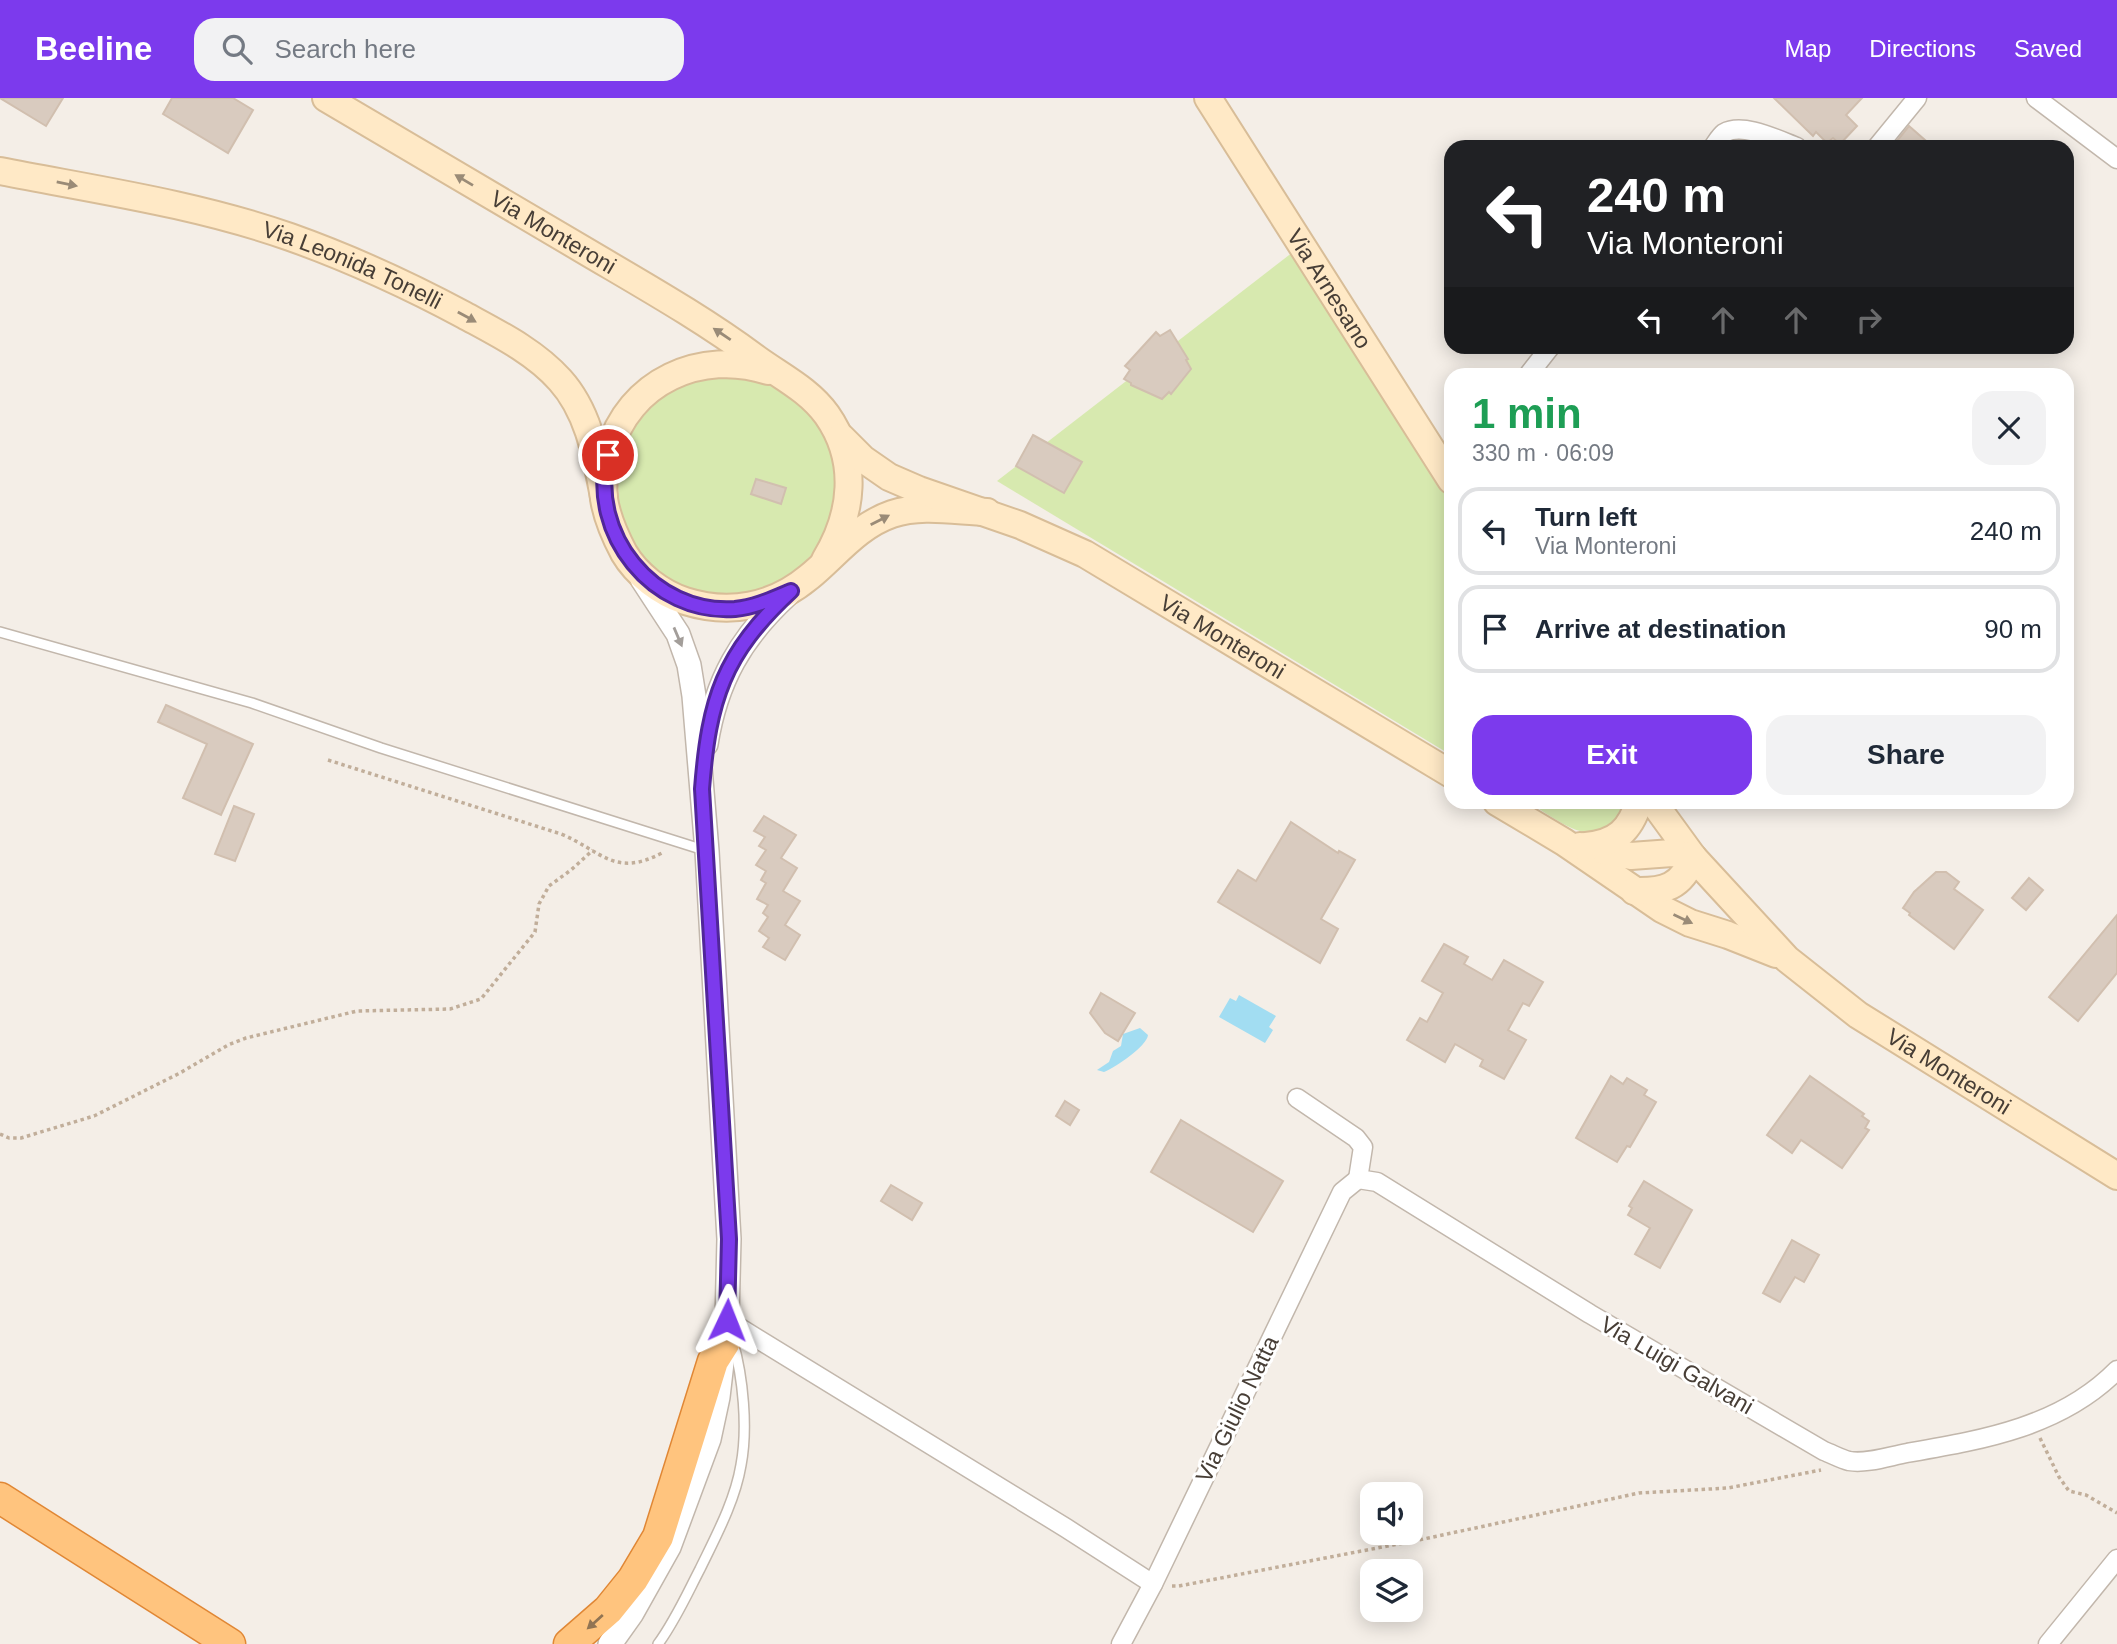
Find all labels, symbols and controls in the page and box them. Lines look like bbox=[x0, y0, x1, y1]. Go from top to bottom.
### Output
search box bbox=[194, 18, 684, 81]
text: Beeline bbox=[35, 30, 152, 67]
icon: search bbox=[218, 30, 256, 68]
text: Search here bbox=[274, 34, 416, 64]
text: Map bbox=[1785, 35, 1831, 62]
text: Directions bbox=[1869, 35, 1976, 62]
text: Saved bbox=[2014, 35, 2082, 62]
icon: left bbox=[1472, 168, 1563, 259]
text: 240 m bbox=[1587, 168, 1726, 222]
one-way arrow bbox=[455, 173, 474, 186]
one-way arrow bbox=[56, 179, 78, 190]
street label: Via Monteroni bbox=[486, 185, 621, 279]
street label: Via Leonida Tonelli bbox=[260, 216, 447, 314]
street label: Via Arnesano bbox=[1282, 224, 1377, 353]
text: Via Monteroni bbox=[1587, 225, 1784, 261]
icon: left bbox=[1631, 301, 1669, 339]
icon: ahead bbox=[1704, 301, 1742, 339]
icon: ahead bbox=[1777, 301, 1815, 339]
icon: right bbox=[1850, 301, 1888, 339]
one-way arrow bbox=[457, 311, 477, 323]
one-way arrow bbox=[712, 328, 732, 341]
text: 1 min bbox=[1472, 390, 1582, 437]
button: close bbox=[1972, 391, 2046, 465]
pin bbox=[578, 425, 638, 485]
icon: arrive bbox=[589, 436, 627, 474]
text: 330 m · 06:09 bbox=[1472, 440, 1614, 466]
text: Turn left bbox=[1535, 502, 1637, 532]
icon: left bbox=[1476, 512, 1514, 550]
one-way arrow bbox=[870, 514, 890, 525]
text: 240 m bbox=[1970, 516, 2042, 546]
text: Via Monteroni bbox=[1535, 533, 1677, 559]
street label: Via Monteroni bbox=[1155, 589, 1290, 684]
icon: arrive bbox=[1476, 610, 1514, 648]
text: Arrive at destination bbox=[1535, 614, 1786, 644]
text: 90 m bbox=[1984, 614, 2042, 644]
one-way arrow bbox=[673, 627, 684, 648]
button: Exit bbox=[1472, 715, 1752, 795]
button: Share bbox=[1766, 715, 2046, 795]
one-way arrow bbox=[1673, 913, 1693, 925]
street label: Via Monteroni bbox=[1882, 1023, 2016, 1120]
position arrow bbox=[690, 1283, 764, 1357]
street label: Via Luigi Galvani bbox=[1596, 1311, 1758, 1419]
street label: Via Giulio Natta bbox=[1190, 1331, 1284, 1486]
map controls bbox=[1360, 1482, 1423, 1622]
button: sound bbox=[1360, 1482, 1423, 1545]
button: layers bbox=[1360, 1559, 1423, 1622]
one-way arrow bbox=[586, 1614, 604, 1630]

